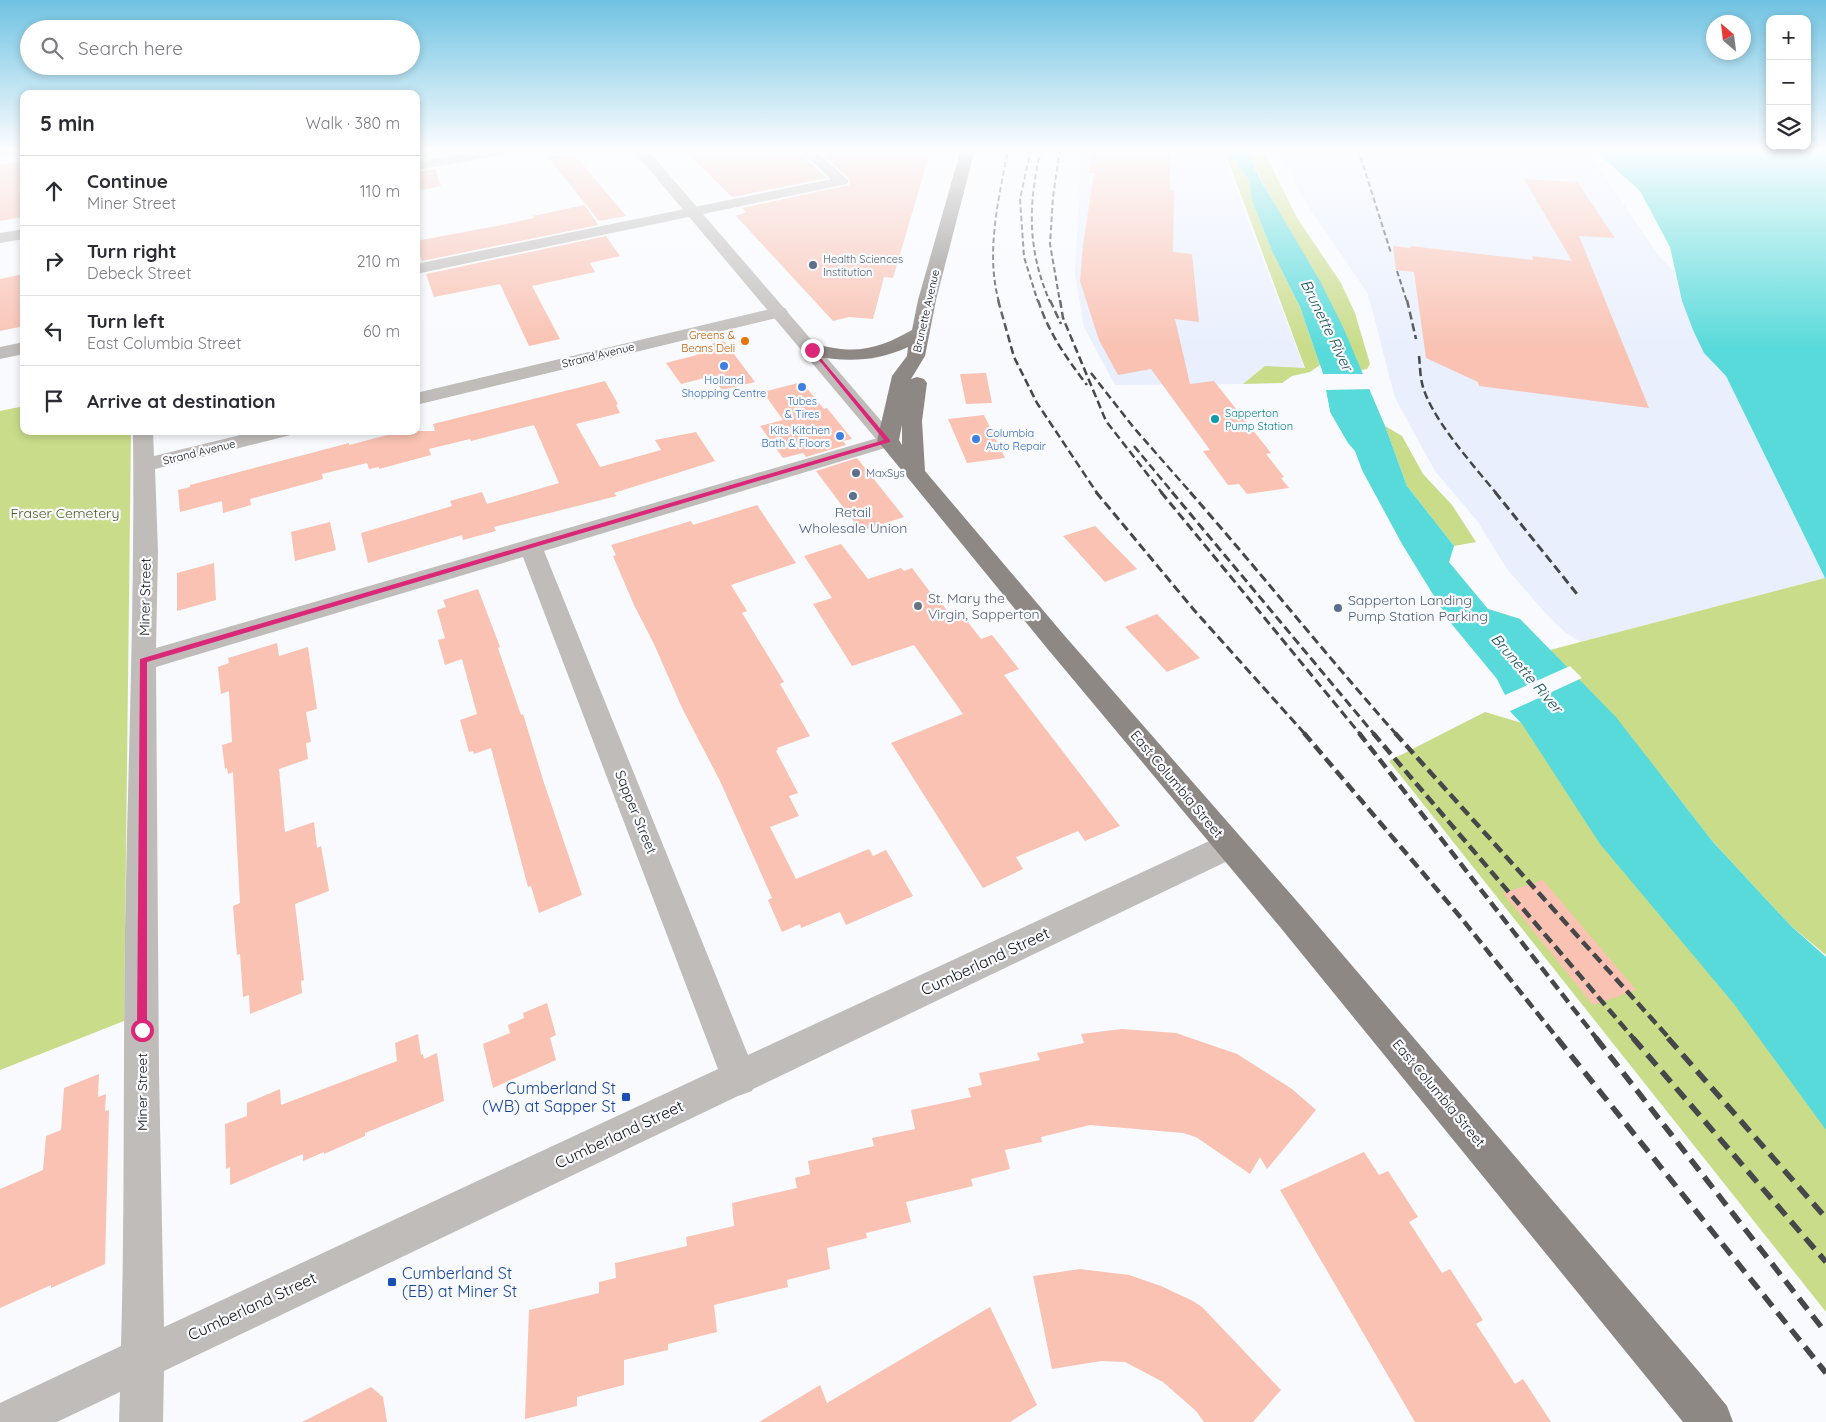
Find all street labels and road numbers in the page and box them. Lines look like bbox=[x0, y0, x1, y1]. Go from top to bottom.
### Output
street label: Brunette Avenue bbox=[910, 268, 942, 354]
street label: Strand Avenue bbox=[560, 339, 636, 371]
street label: Strand Avenue bbox=[161, 436, 237, 468]
street label: Miner Street bbox=[135, 558, 155, 636]
street label: East Columbia Street bbox=[1127, 726, 1227, 842]
street label: Sapper Street bbox=[611, 767, 661, 857]
street label: Cumberland Street bbox=[918, 922, 1052, 1000]
street label: East Columbia Street bbox=[1389, 1035, 1489, 1151]
street label: Miner Street bbox=[133, 1053, 151, 1131]
street label: Cumberland Street bbox=[552, 1095, 686, 1173]
street label: Cumberland Street bbox=[185, 1267, 319, 1345]

